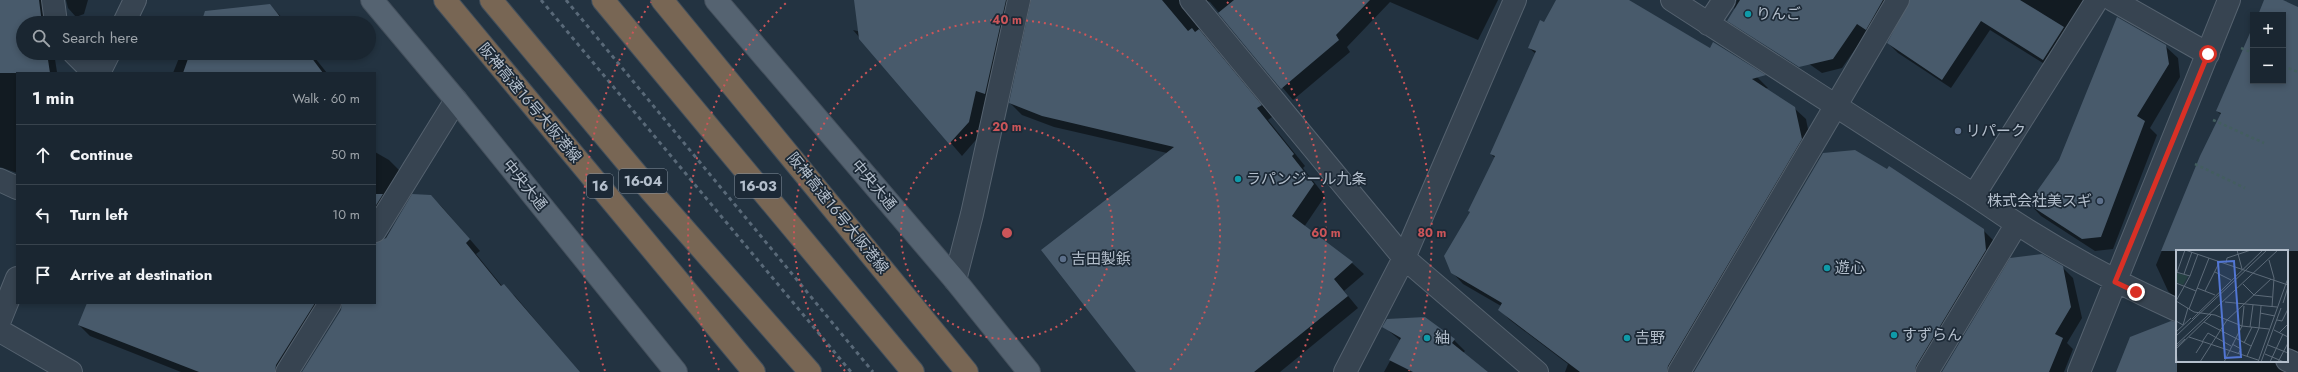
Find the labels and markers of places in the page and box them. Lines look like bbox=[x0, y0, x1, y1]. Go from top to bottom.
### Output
place label: りんご bbox=[1756, 3, 1801, 25]
marker: りんご bbox=[1743, 9, 1753, 19]
place label: リパーク bbox=[1966, 120, 2026, 142]
marker: リパーク bbox=[1953, 126, 1963, 136]
place label: ラパンジール九条 bbox=[1246, 168, 1367, 190]
marker: ラパンジール九条 bbox=[1233, 174, 1243, 184]
place label: 株式会社美スギ bbox=[1987, 190, 2092, 212]
marker: 株式会社美スギ bbox=[2095, 196, 2105, 206]
centre of rings bbox=[1000, 226, 1014, 240]
place label: 吉田製鋲 bbox=[1071, 248, 1131, 270]
marker: 吉田製鋲 bbox=[1058, 254, 1068, 264]
place label: 遊心 bbox=[1835, 257, 1865, 279]
marker: 遊心 bbox=[1822, 263, 1832, 273]
place label: すずらん bbox=[1902, 324, 1962, 346]
place label: 紬 bbox=[1435, 327, 1450, 349]
place label: 𠮷野 bbox=[1635, 327, 1665, 349]
marker: すずらん bbox=[1889, 330, 1899, 340]
marker: 紬 bbox=[1422, 333, 1432, 343]
marker: 𠮷野 bbox=[1622, 333, 1632, 343]

